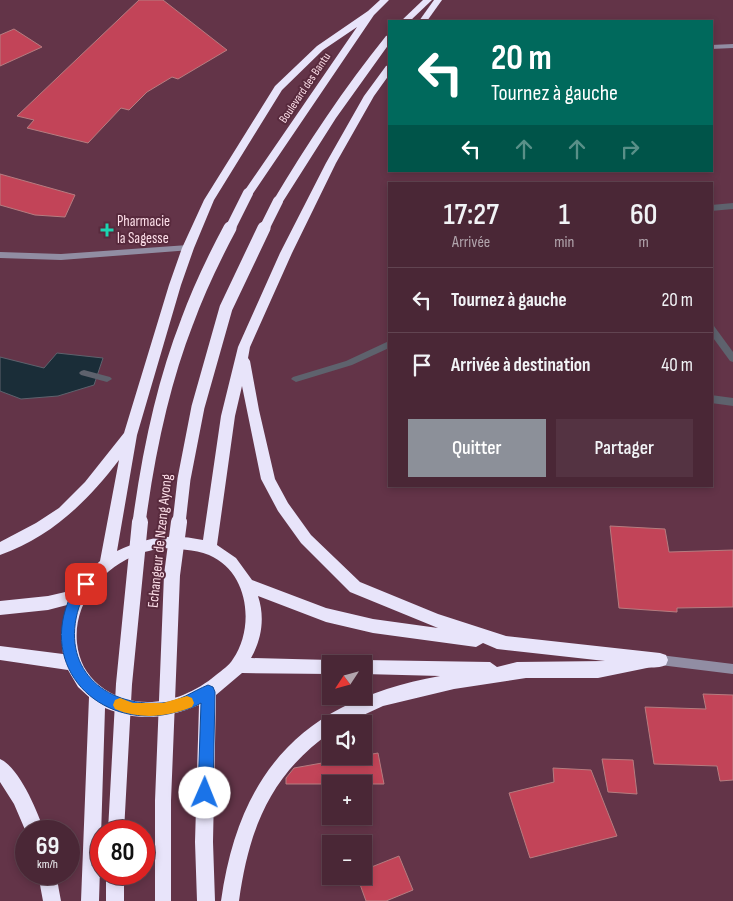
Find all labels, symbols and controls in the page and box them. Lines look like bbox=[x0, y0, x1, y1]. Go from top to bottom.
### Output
text: 20 m bbox=[491, 37, 552, 80]
icon: left bbox=[408, 40, 473, 105]
street label: Boulevard des Bantu bbox=[276, 50, 334, 126]
text: Tournez à gauche bbox=[491, 80, 618, 107]
icon: left bbox=[457, 135, 485, 163]
icon: ahead bbox=[510, 135, 538, 163]
icon: ahead bbox=[563, 135, 591, 163]
icon: right bbox=[616, 135, 644, 163]
text: 17:27 bbox=[444, 197, 499, 233]
text: 1 bbox=[559, 197, 570, 233]
text: 60 bbox=[630, 197, 658, 233]
place label: Pharmacie la Sagesse bbox=[117, 212, 170, 248]
marker: Pharmacie la Sagesse bbox=[101, 224, 113, 236]
text: Arrivée bbox=[452, 233, 490, 252]
text: min bbox=[554, 233, 574, 252]
text: m bbox=[639, 233, 649, 252]
icon: left bbox=[408, 286, 436, 314]
text: Tournez à gauche bbox=[451, 289, 567, 312]
text: 20 m bbox=[661, 289, 693, 312]
icon: arrive bbox=[408, 351, 436, 379]
text: Arrivée à destination bbox=[451, 354, 591, 377]
text: 40 m bbox=[661, 354, 693, 377]
button: Quitter bbox=[408, 419, 546, 477]
button: Partager bbox=[556, 419, 693, 477]
street label: Echangeur de Nzeng Ayong bbox=[144, 473, 176, 609]
pin bbox=[65, 563, 107, 605]
icon: arrive bbox=[72, 570, 100, 598]
north arrow bbox=[322, 655, 372, 705]
map controls bbox=[322, 655, 372, 885]
button: sound bbox=[322, 715, 372, 765]
position arrow bbox=[178, 766, 230, 818]
button: + bbox=[322, 775, 372, 825]
speed limit sign: 80 bbox=[90, 820, 155, 885]
text: 69 bbox=[36, 831, 59, 862]
button: − bbox=[322, 835, 372, 885]
text: km/h bbox=[37, 857, 58, 872]

